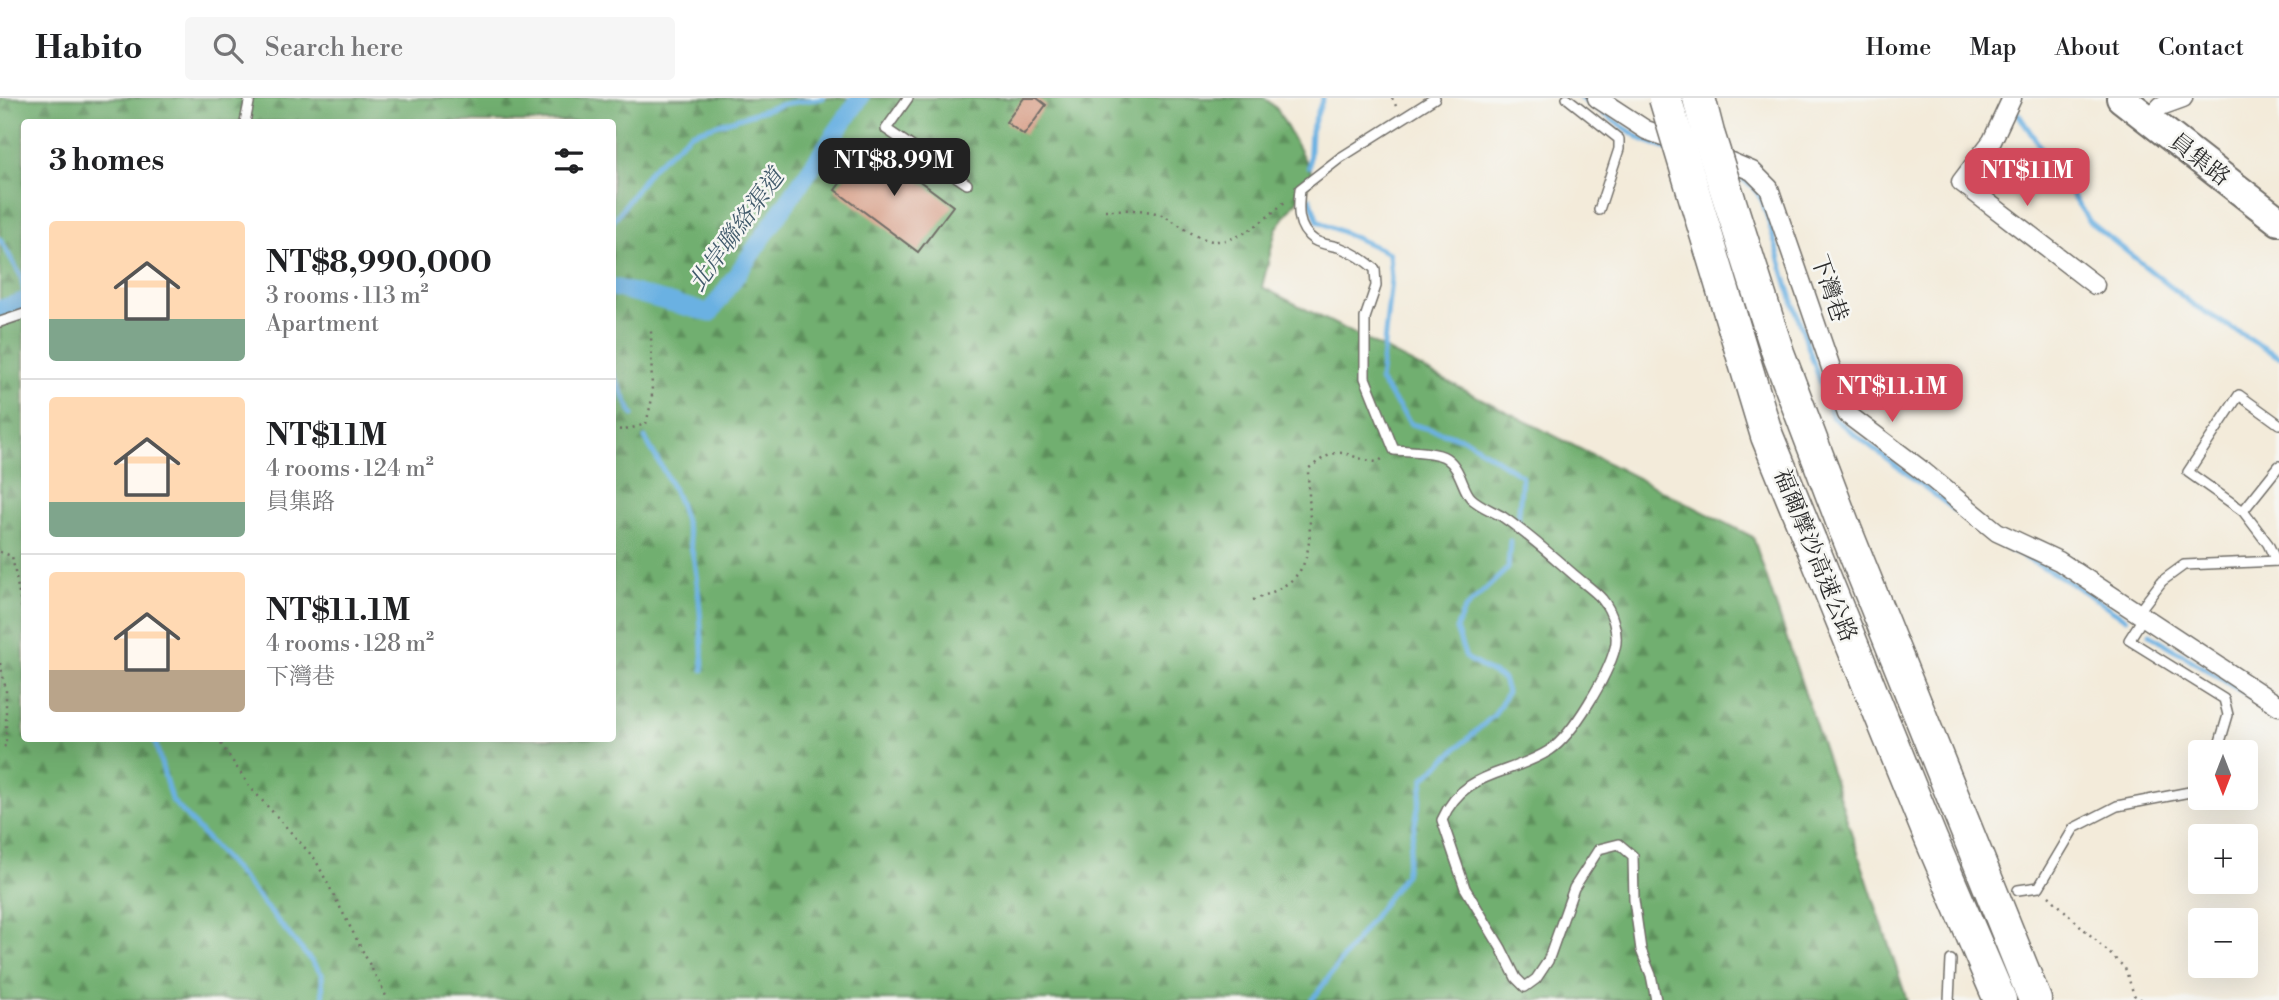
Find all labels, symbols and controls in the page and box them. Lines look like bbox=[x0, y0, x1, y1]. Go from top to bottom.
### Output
search box bbox=[185, 17, 675, 80]
text: Habito bbox=[35, 28, 143, 69]
icon: search bbox=[209, 29, 247, 67]
text: Search here bbox=[265, 32, 404, 64]
text: Home bbox=[1866, 33, 1931, 63]
text: Map bbox=[1969, 33, 2017, 63]
text: About bbox=[2055, 33, 2120, 63]
text: Contact bbox=[2158, 33, 2244, 63]
street label: 員集路 bbox=[2164, 128, 2235, 192]
pin: NT$8.99M bbox=[822, 139, 966, 198]
text: 3 homes bbox=[49, 142, 164, 180]
icon: filters bbox=[550, 142, 588, 180]
text: NT$8.99M bbox=[834, 147, 954, 175]
pin: NT$11M bbox=[1970, 148, 2084, 208]
text: NT$11M bbox=[1981, 157, 2073, 185]
water label: 北岸聯絡渠道 bbox=[682, 161, 793, 298]
text: NT$8,990,000 bbox=[266, 244, 492, 282]
icon: home bbox=[105, 249, 189, 333]
street label: 下灣巷 bbox=[1805, 251, 1854, 326]
text: 3 rooms · 113 m² bbox=[266, 282, 429, 310]
text: Apartment bbox=[266, 310, 379, 338]
pin: NT$11.1M bbox=[1820, 364, 1964, 424]
text: NT$11.1M bbox=[1837, 373, 1947, 401]
text: NT$11M bbox=[266, 417, 387, 455]
icon: home bbox=[105, 425, 189, 509]
text: 4 rooms · 124 m² bbox=[266, 455, 434, 483]
street label: 福爾摩沙高速公路 bbox=[1768, 465, 1863, 646]
text: 員集路 bbox=[266, 488, 335, 516]
text: NT$11.1M bbox=[266, 592, 410, 630]
icon: home bbox=[105, 600, 189, 684]
text: 4 rooms · 128 m² bbox=[266, 630, 434, 658]
text: 下灣巷 bbox=[266, 663, 335, 691]
north arrow bbox=[2188, 740, 2258, 810]
map controls bbox=[2188, 740, 2258, 978]
button: + bbox=[2188, 824, 2258, 894]
button: − bbox=[2188, 908, 2258, 978]

